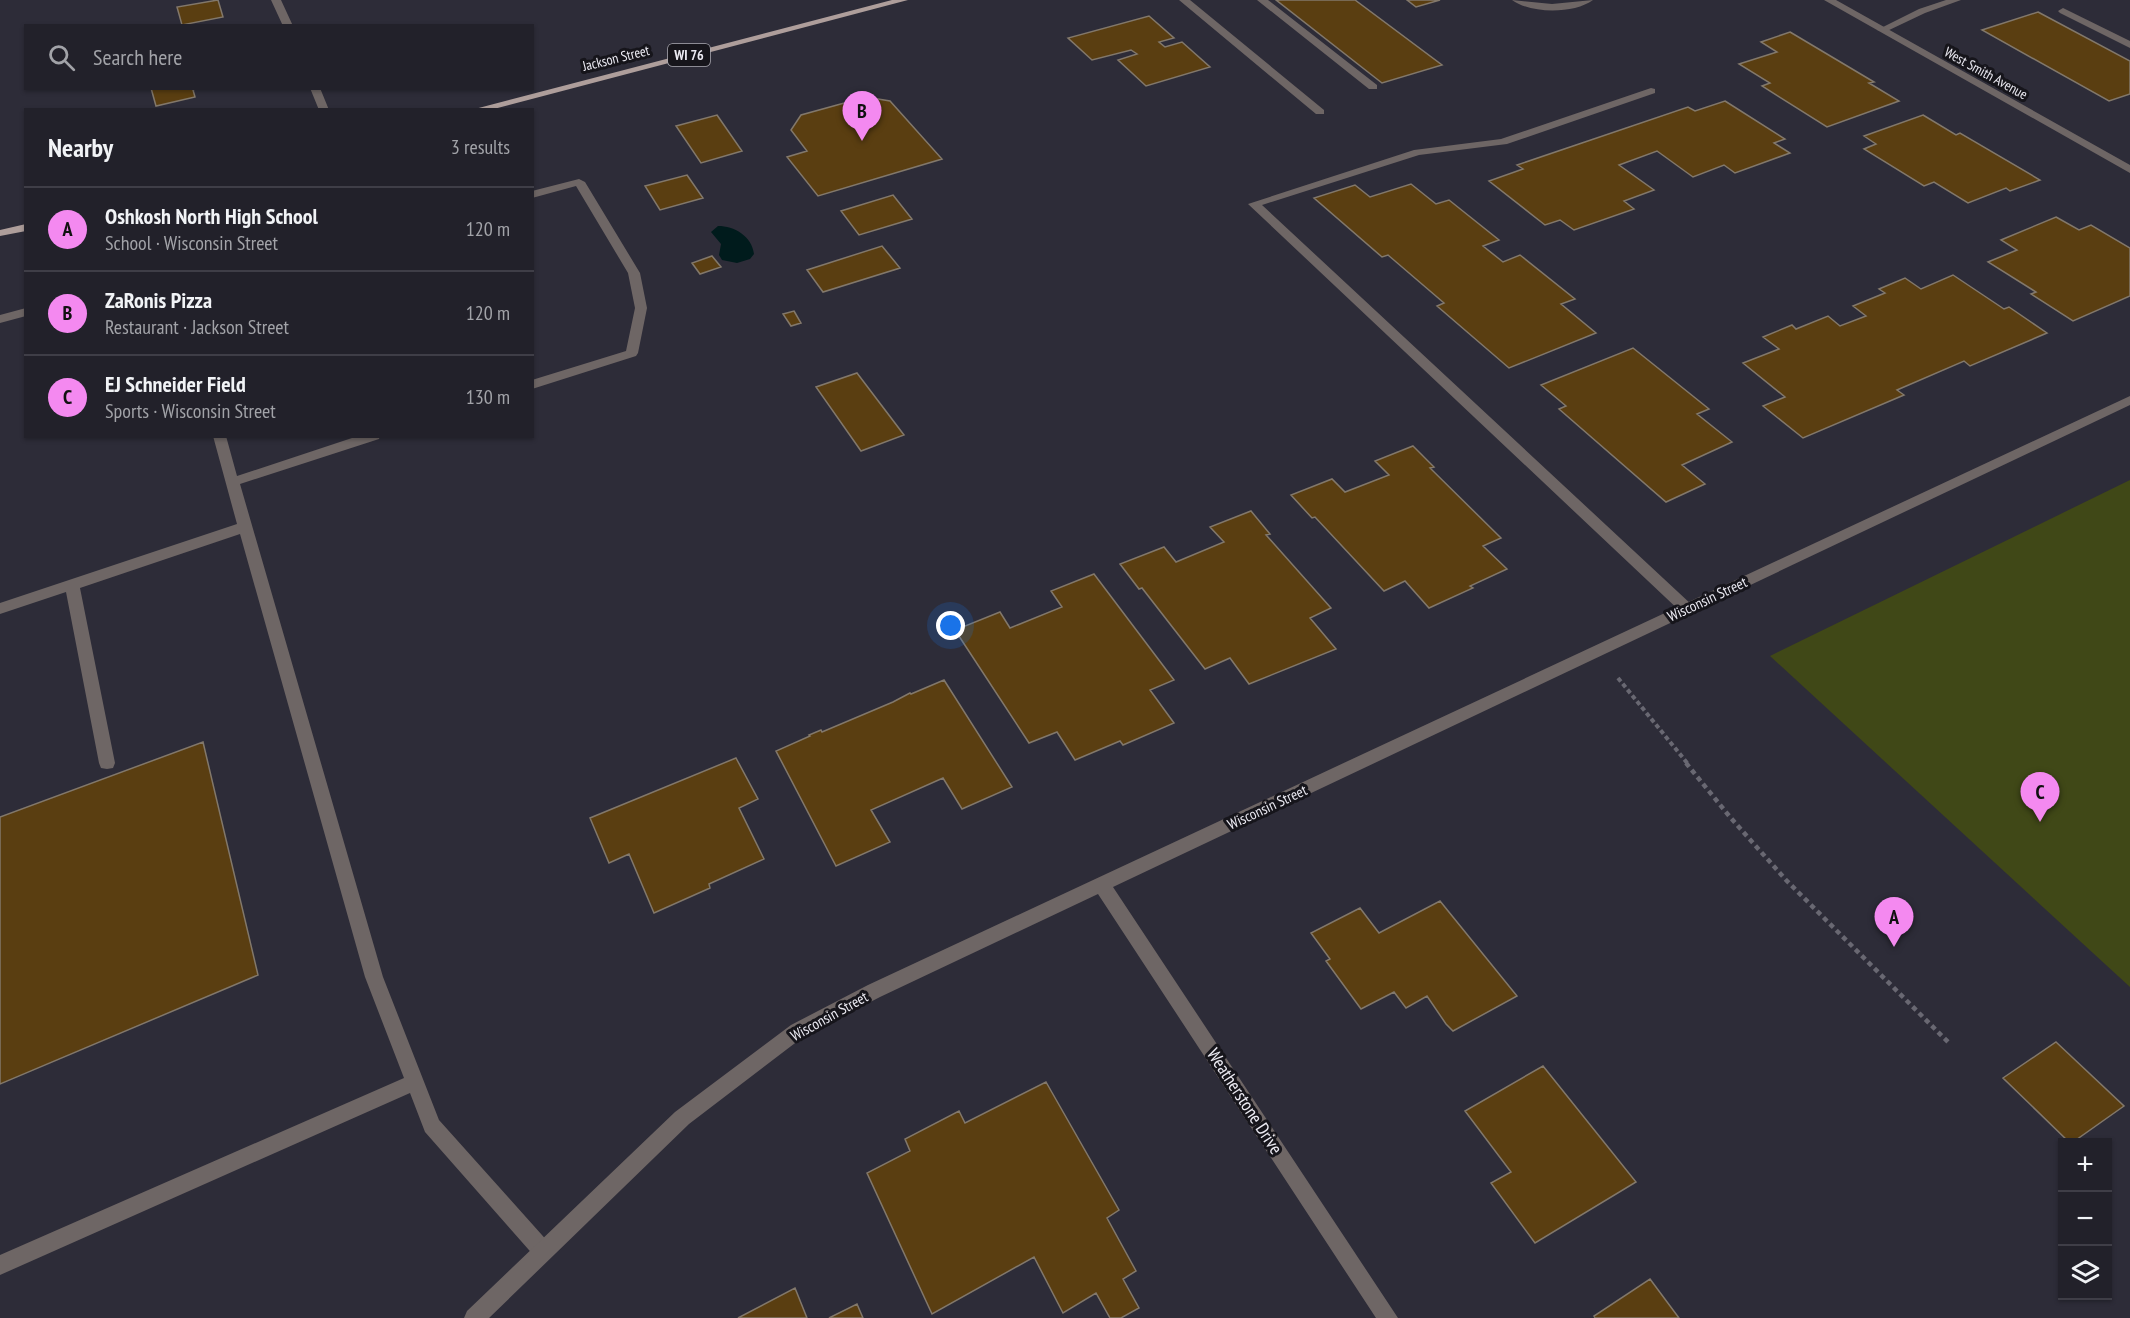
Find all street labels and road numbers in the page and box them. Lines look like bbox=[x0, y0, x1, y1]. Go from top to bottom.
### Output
street label: Jackson Street bbox=[580, 41, 651, 75]
street label: West Smith Avenue bbox=[1941, 43, 2031, 103]
road number: WI 76 bbox=[668, 44, 710, 66]
street label: Wisconsin Street bbox=[1664, 572, 1750, 626]
street label: Wisconsin Street bbox=[1224, 780, 1310, 834]
street label: Wisconsin Street bbox=[787, 987, 871, 1045]
street label: Weatherstone Drive bbox=[1202, 1044, 1288, 1158]

